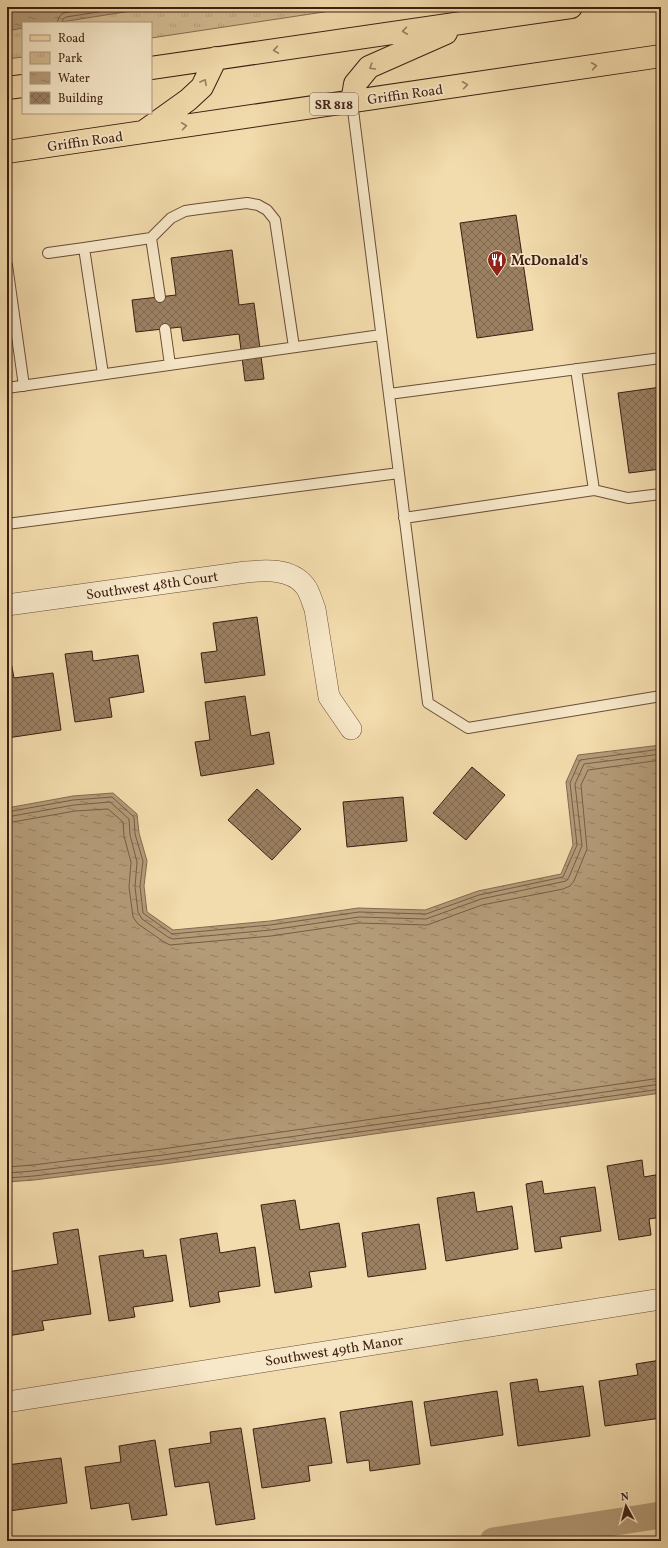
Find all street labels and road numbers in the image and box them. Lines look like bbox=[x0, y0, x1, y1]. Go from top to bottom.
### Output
street label: Griffin Road bbox=[366, 81, 444, 110]
road number: SR 818 bbox=[310, 93, 358, 115]
street label: Griffin Road bbox=[46, 128, 124, 157]
street label: Southwest 48th Court bbox=[85, 568, 220, 605]
street label: Southwest 49th Manor bbox=[264, 1331, 405, 1372]

